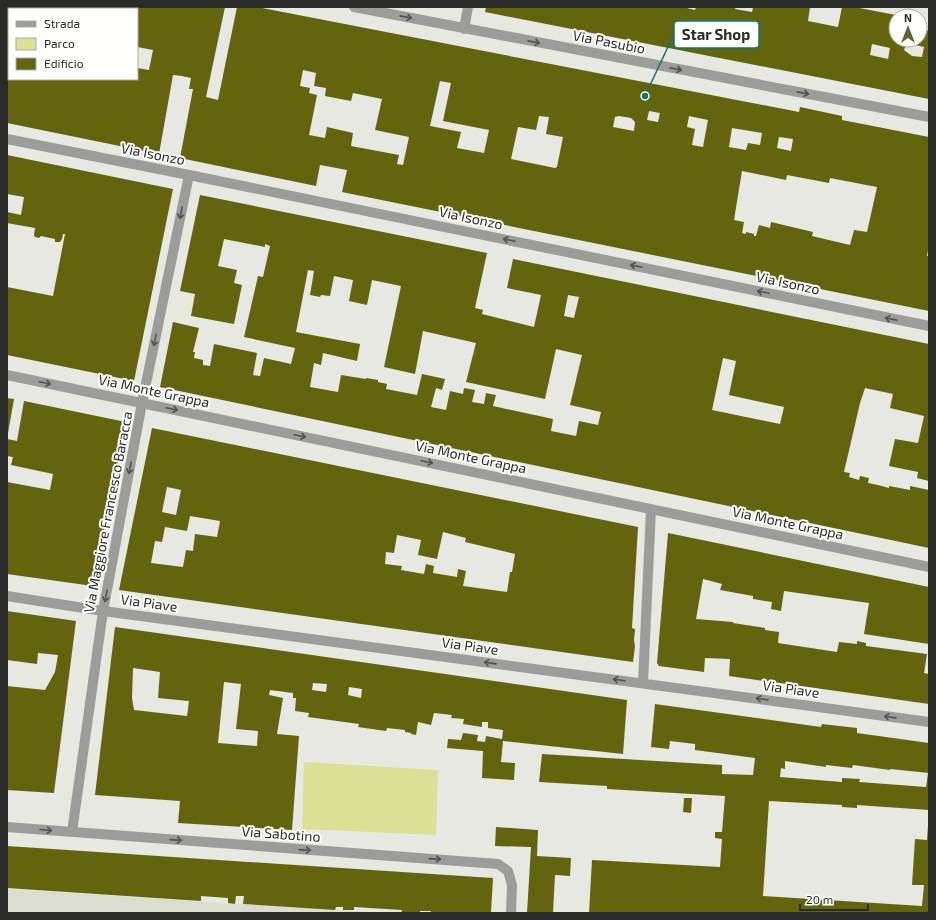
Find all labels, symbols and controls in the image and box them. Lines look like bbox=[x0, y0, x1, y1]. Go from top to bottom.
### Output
legend bbox=[8, 8, 138, 80]
north arrow bbox=[888, 8, 928, 48]
text: N bbox=[904, 11, 912, 24]
one-way arrow bbox=[400, 14, 413, 22]
text: Strada bbox=[44, 16, 80, 30]
callout: Star Shop bbox=[674, 21, 759, 48]
text: Star Shop bbox=[682, 25, 750, 43]
street label: Via Pasubio bbox=[572, 26, 647, 57]
text: Parco bbox=[44, 36, 75, 50]
one-way arrow bbox=[527, 38, 540, 46]
text: Edificio bbox=[44, 56, 84, 70]
one-way arrow bbox=[669, 65, 682, 73]
one-way arrow bbox=[796, 89, 809, 97]
street label: Via Isonzo bbox=[120, 139, 187, 168]
street label: Via Isonzo bbox=[438, 202, 505, 233]
one-way arrow bbox=[176, 206, 184, 219]
one-way arrow bbox=[503, 236, 516, 244]
one-way arrow bbox=[630, 262, 643, 270]
street label: Via Isonzo bbox=[755, 267, 822, 298]
one-way arrow bbox=[757, 288, 770, 296]
one-way arrow bbox=[885, 314, 898, 322]
one-way arrow bbox=[151, 333, 159, 346]
street label: Via Monte Grappa bbox=[97, 370, 211, 411]
one-way arrow bbox=[38, 379, 51, 387]
one-way arrow bbox=[166, 406, 179, 414]
street label: Via Maggiore Francesco Baracca bbox=[80, 410, 135, 614]
one-way arrow bbox=[293, 432, 306, 440]
street label: Via Monte Grappa bbox=[414, 436, 528, 477]
one-way arrow bbox=[420, 459, 433, 467]
one-way arrow bbox=[126, 461, 134, 474]
street label: Via Monte Grappa bbox=[731, 502, 845, 543]
one-way arrow bbox=[101, 589, 109, 602]
street label: Via Piave bbox=[120, 590, 179, 615]
street label: Via Piave bbox=[441, 633, 500, 658]
one-way arrow bbox=[484, 659, 497, 667]
one-way arrow bbox=[613, 676, 626, 684]
street label: Via Piave bbox=[762, 676, 821, 701]
one-way arrow bbox=[755, 695, 768, 703]
one-way arrow bbox=[884, 713, 897, 720]
street label: Via Sabotino bbox=[241, 822, 321, 845]
one-way arrow bbox=[39, 827, 52, 834]
one-way arrow bbox=[169, 837, 182, 844]
one-way arrow bbox=[298, 846, 311, 853]
one-way arrow bbox=[428, 856, 441, 863]
scale bar bbox=[800, 886, 868, 912]
text: 20 m bbox=[806, 892, 833, 906]

